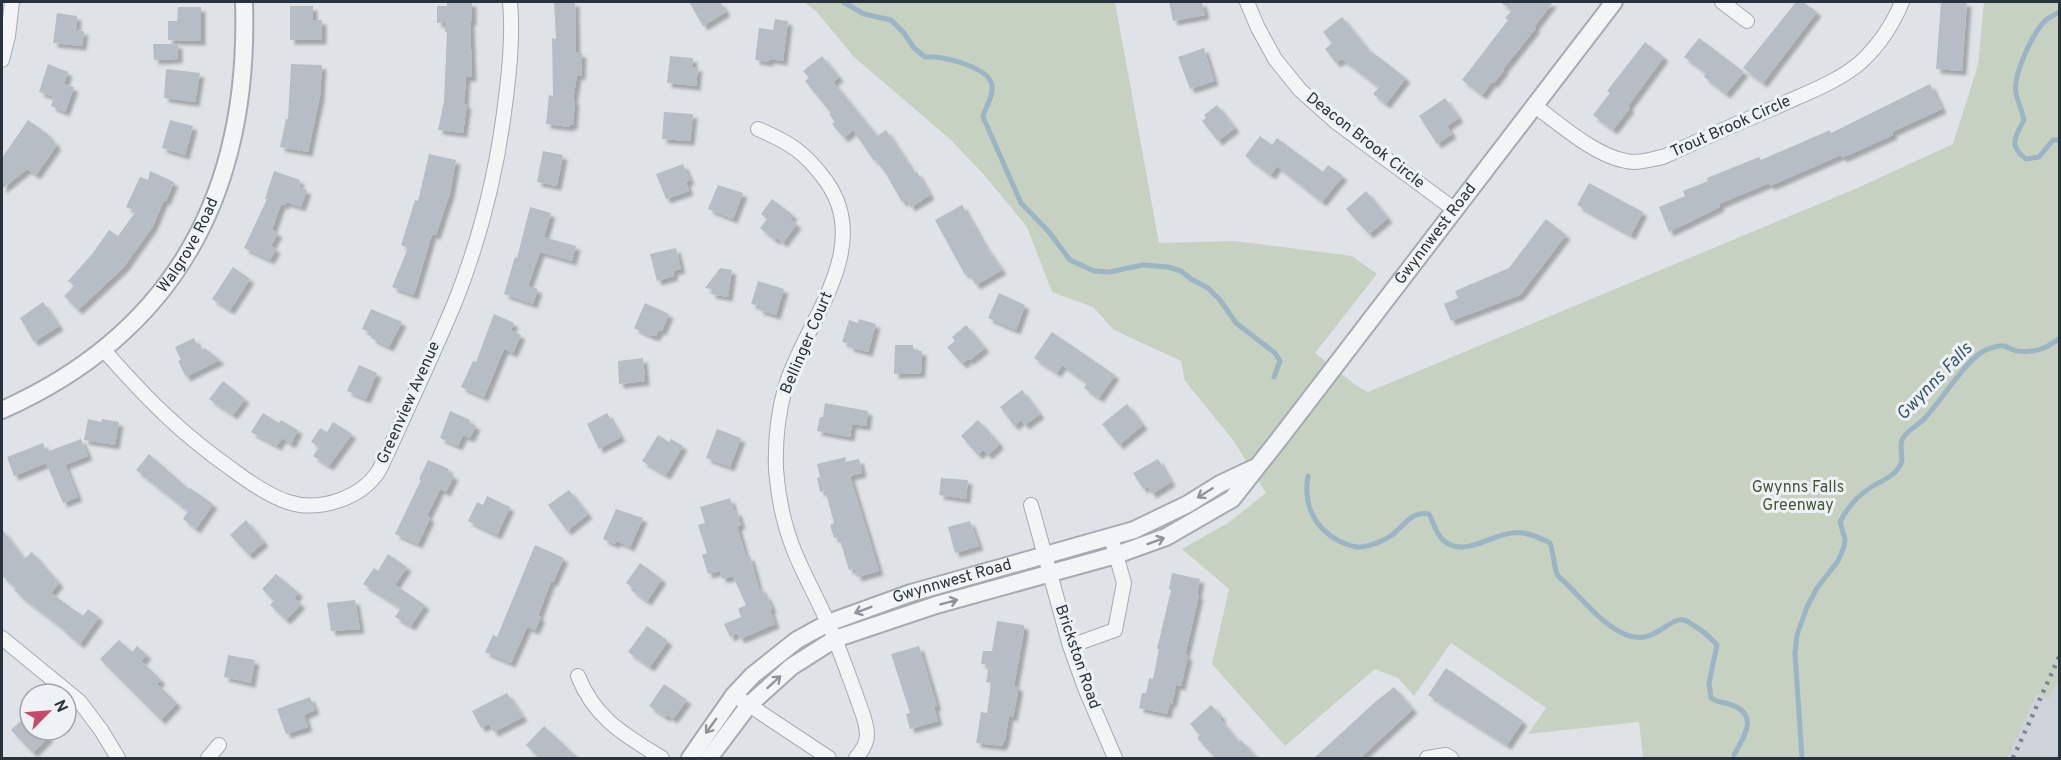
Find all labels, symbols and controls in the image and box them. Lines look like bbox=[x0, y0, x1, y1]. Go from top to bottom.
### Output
street label: Deacon Brook Circle bbox=[1302, 88, 1428, 194]
street label: Trout Brook Circle bbox=[1668, 92, 1794, 162]
street label: Gwynnwest Road bbox=[1391, 180, 1481, 289]
street label: Walgrove Road bbox=[153, 195, 223, 297]
street label: Bellinger Court bbox=[776, 289, 838, 397]
water label: Gwynns Falls bbox=[1892, 337, 1979, 426]
street label: Greenview Avenue bbox=[373, 339, 445, 467]
park label: Gwynns Falls Greenway bbox=[1752, 478, 1844, 516]
one-way arrow bbox=[1197, 488, 1214, 500]
one-way arrow bbox=[1146, 534, 1165, 545]
street label: Gwynnwest Road bbox=[890, 555, 1014, 609]
one-way arrow bbox=[939, 596, 958, 607]
street label: Brickston Road bbox=[1050, 602, 1104, 712]
one-way arrow bbox=[854, 605, 873, 616]
one-way arrow bbox=[766, 675, 781, 689]
north arrow bbox=[18, 682, 78, 742]
text: N bbox=[48, 697, 71, 716]
one-way arrow bbox=[705, 718, 717, 734]

